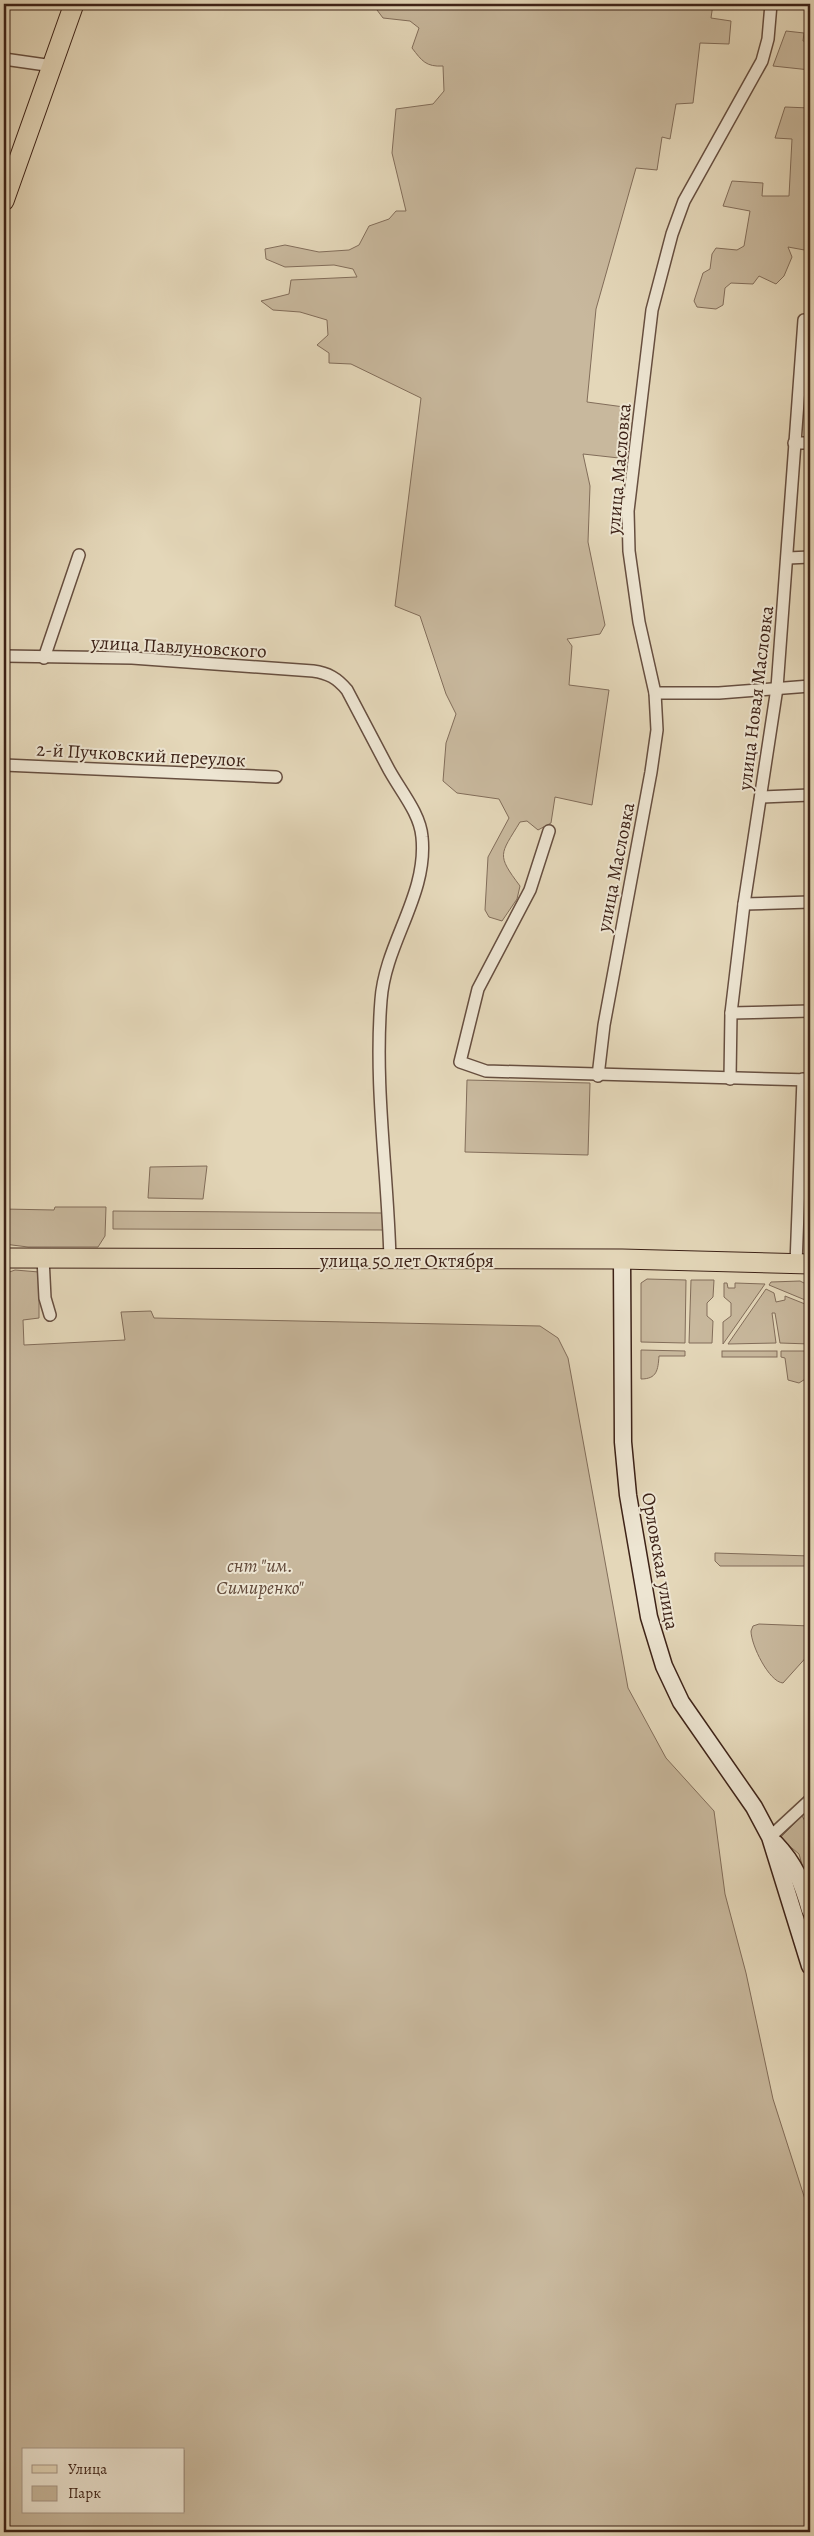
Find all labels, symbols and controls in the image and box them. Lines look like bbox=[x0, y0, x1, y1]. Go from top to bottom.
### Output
street label: улица Масловка bbox=[600, 402, 638, 537]
street label: улица Новая Масловка bbox=[732, 604, 780, 793]
street label: улица Павлуновского bbox=[89, 629, 267, 665]
street label: 2-й Пучковский переулок bbox=[36, 737, 246, 773]
street label: улица Масловка bbox=[590, 800, 641, 935]
street label: улица 50 лет Октября bbox=[319, 1248, 494, 1274]
street label: Орловская улица bbox=[635, 1490, 685, 1632]
park label: снт "им. Симиренко" bbox=[216, 1553, 304, 1601]
legend bbox=[22, 2448, 185, 2514]
text: Улица bbox=[68, 2459, 107, 2479]
text: Парк bbox=[68, 2483, 101, 2503]

